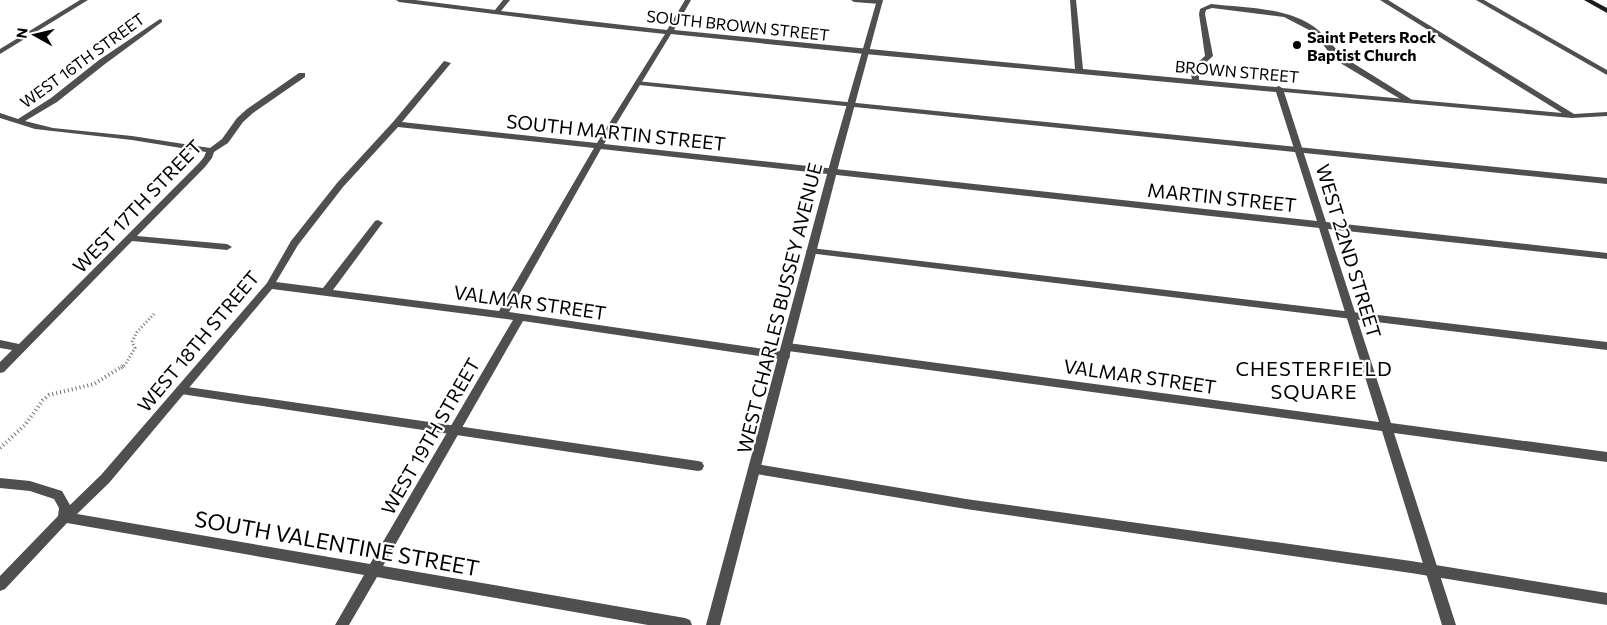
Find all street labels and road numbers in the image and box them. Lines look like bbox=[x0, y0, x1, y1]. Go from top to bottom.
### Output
street label: SOUTH BROWN STREET bbox=[646, 6, 830, 44]
street label: WEST 16TH STREET bbox=[16, 9, 148, 111]
street label: BROWN STREET bbox=[1174, 56, 1300, 86]
street label: SOUTH MARTIN STREET bbox=[505, 109, 727, 155]
street label: WEST 17TH STREET bbox=[68, 135, 206, 277]
street label: WEST CHARLES BUSSEY AVENUE bbox=[732, 160, 826, 456]
street label: WEST 22ND STREET bbox=[1312, 161, 1386, 341]
street label: MARTIN STREET bbox=[1146, 178, 1298, 216]
street label: WEST 18TH STREET bbox=[132, 266, 264, 416]
street label: VALMAR STREET bbox=[452, 280, 608, 324]
street label: WEST 19TH STREET bbox=[376, 354, 484, 518]
street label: VALMAR STREET bbox=[1062, 354, 1218, 398]
street label: SOUTH VALENTINE STREET bbox=[193, 505, 481, 581]

